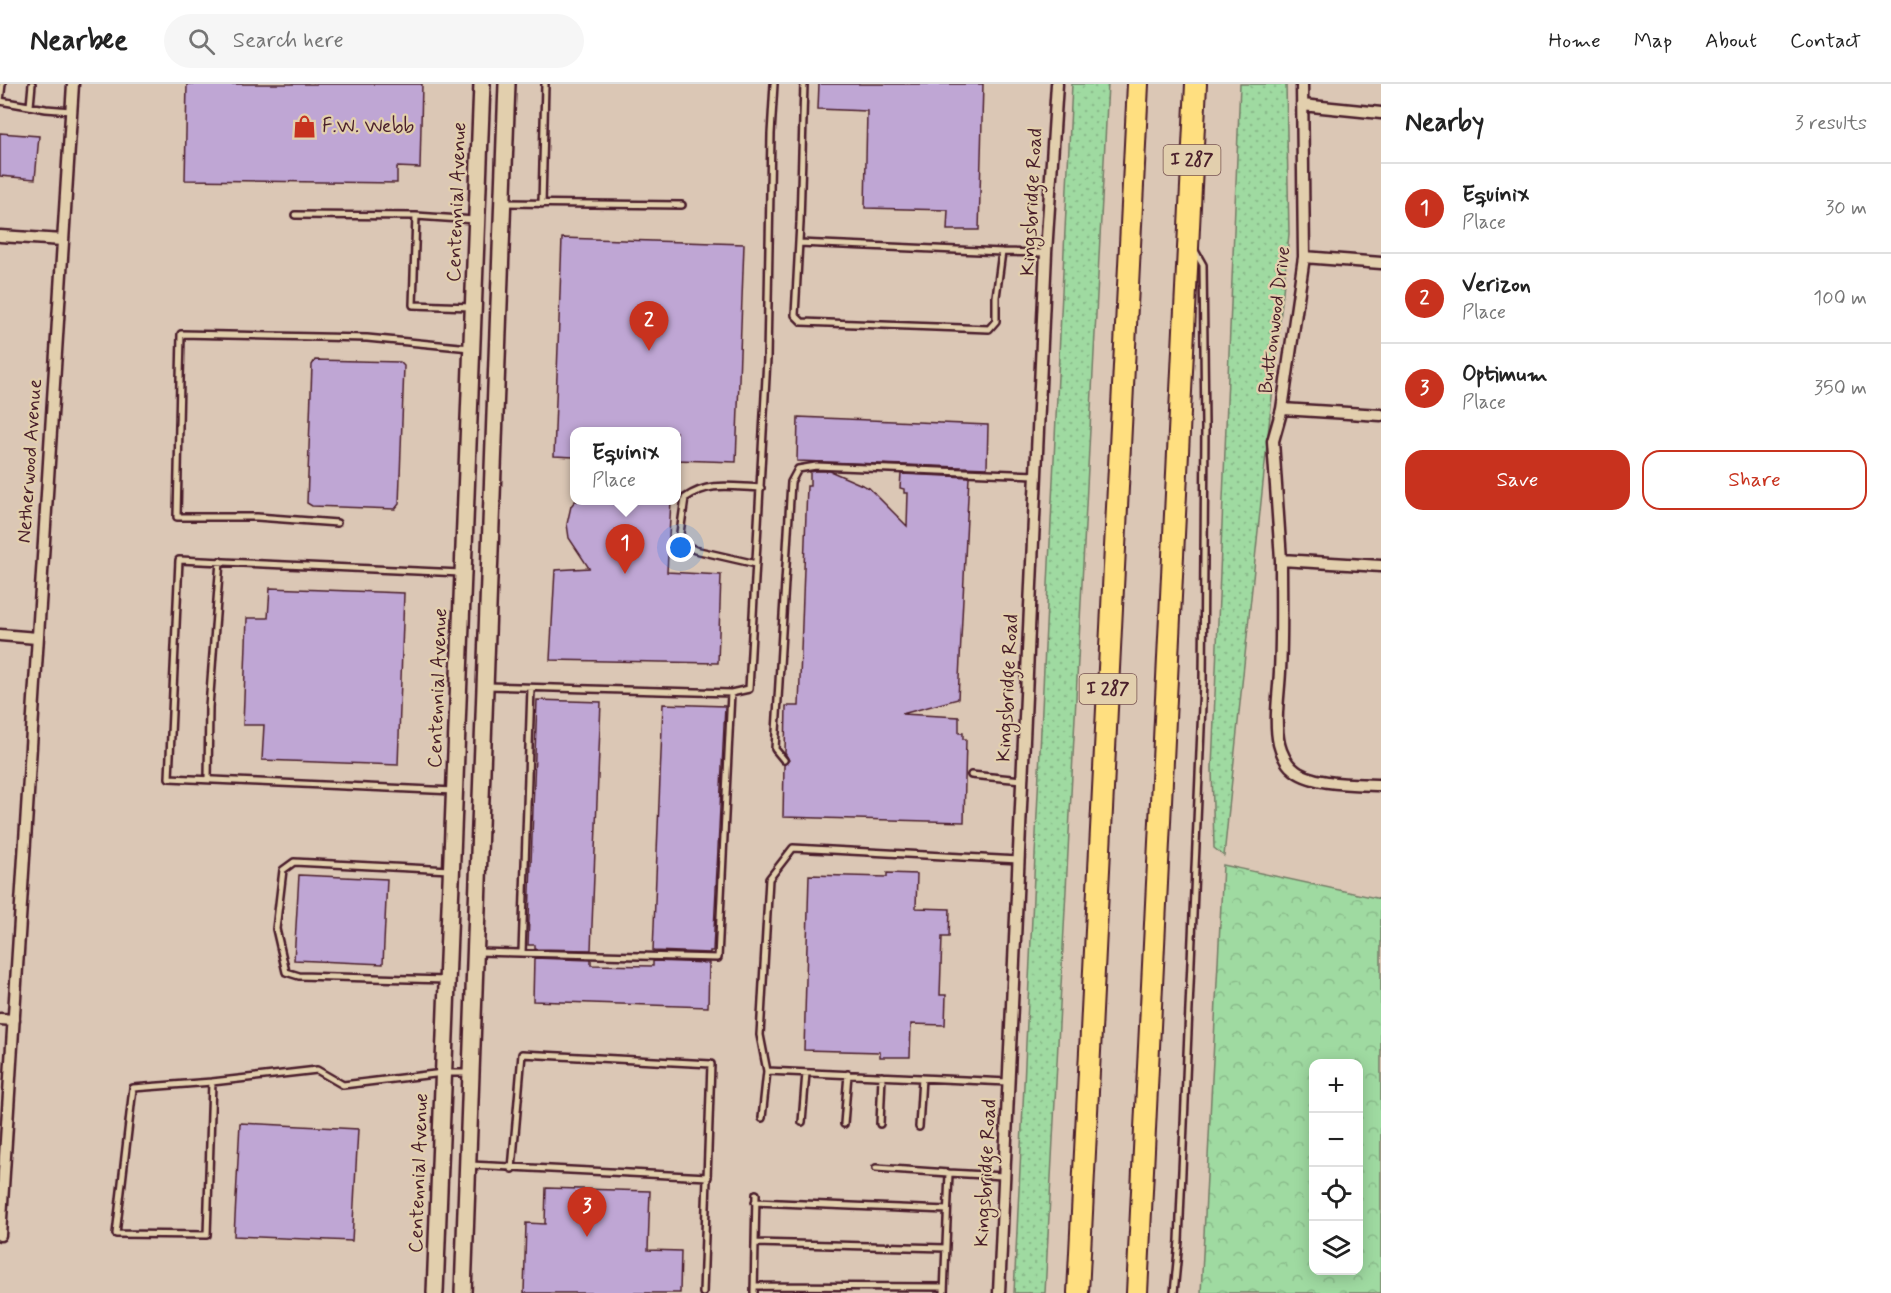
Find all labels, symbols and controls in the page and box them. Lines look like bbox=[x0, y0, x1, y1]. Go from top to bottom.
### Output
search box bbox=[164, 14, 584, 68]
text: Nearbee bbox=[30, 23, 128, 60]
icon: search bbox=[185, 25, 218, 58]
text: Search here bbox=[233, 27, 344, 55]
text: Home bbox=[1549, 27, 1601, 55]
text: Map bbox=[1634, 27, 1672, 55]
text: About bbox=[1705, 27, 1757, 55]
text: Contact bbox=[1790, 27, 1861, 55]
text: Nearby bbox=[1405, 106, 1484, 140]
text: 3 results bbox=[1795, 110, 1867, 137]
shop icon: F.W. Webb bbox=[291, 113, 317, 139]
place label: F.W. Webb bbox=[322, 113, 414, 140]
street label: Centennial Avenue bbox=[441, 121, 473, 283]
street label: Kingsbridge Road bbox=[1015, 127, 1051, 277]
road number: I 287 bbox=[1164, 145, 1220, 175]
text: Equinix bbox=[1462, 181, 1529, 209]
text: 1 bbox=[1420, 195, 1429, 222]
text: 30 m bbox=[1825, 195, 1867, 222]
text: Place bbox=[1462, 209, 1506, 236]
street label: Buttonwood Drive bbox=[1253, 245, 1297, 395]
text: Verizon bbox=[1462, 271, 1531, 299]
text: 2 bbox=[1420, 285, 1429, 312]
text: 100 m bbox=[1813, 285, 1867, 312]
text: Place bbox=[1462, 299, 1506, 326]
pin: 2 bbox=[630, 302, 668, 351]
text: Optimum bbox=[1462, 361, 1547, 389]
text: 3 bbox=[1420, 375, 1429, 402]
text: 350 m bbox=[1814, 375, 1867, 402]
street label: Netherwood Avenue bbox=[11, 378, 49, 544]
text: Place bbox=[1462, 389, 1506, 416]
popup bbox=[570, 427, 681, 505]
text: Equinix bbox=[592, 439, 659, 467]
button: Save bbox=[1405, 450, 1630, 510]
button: Share bbox=[1642, 450, 1867, 510]
text: Place bbox=[592, 467, 636, 494]
pin: 1 bbox=[606, 524, 644, 574]
your location bbox=[666, 533, 695, 562]
street label: Centennial Avenue bbox=[422, 607, 454, 769]
street label: Kingsbridge Road bbox=[991, 613, 1027, 763]
road number: I 287 bbox=[1080, 674, 1136, 704]
map controls bbox=[1309, 1059, 1363, 1275]
button: + bbox=[1309, 1059, 1363, 1113]
street label: Centennial Avenue bbox=[403, 1092, 435, 1254]
street label: Kingsbridge Road bbox=[969, 1098, 1005, 1248]
button: − bbox=[1309, 1113, 1363, 1167]
button: locate bbox=[1309, 1167, 1363, 1221]
pin: 3 bbox=[568, 1188, 606, 1237]
button: layers bbox=[1309, 1221, 1363, 1275]

